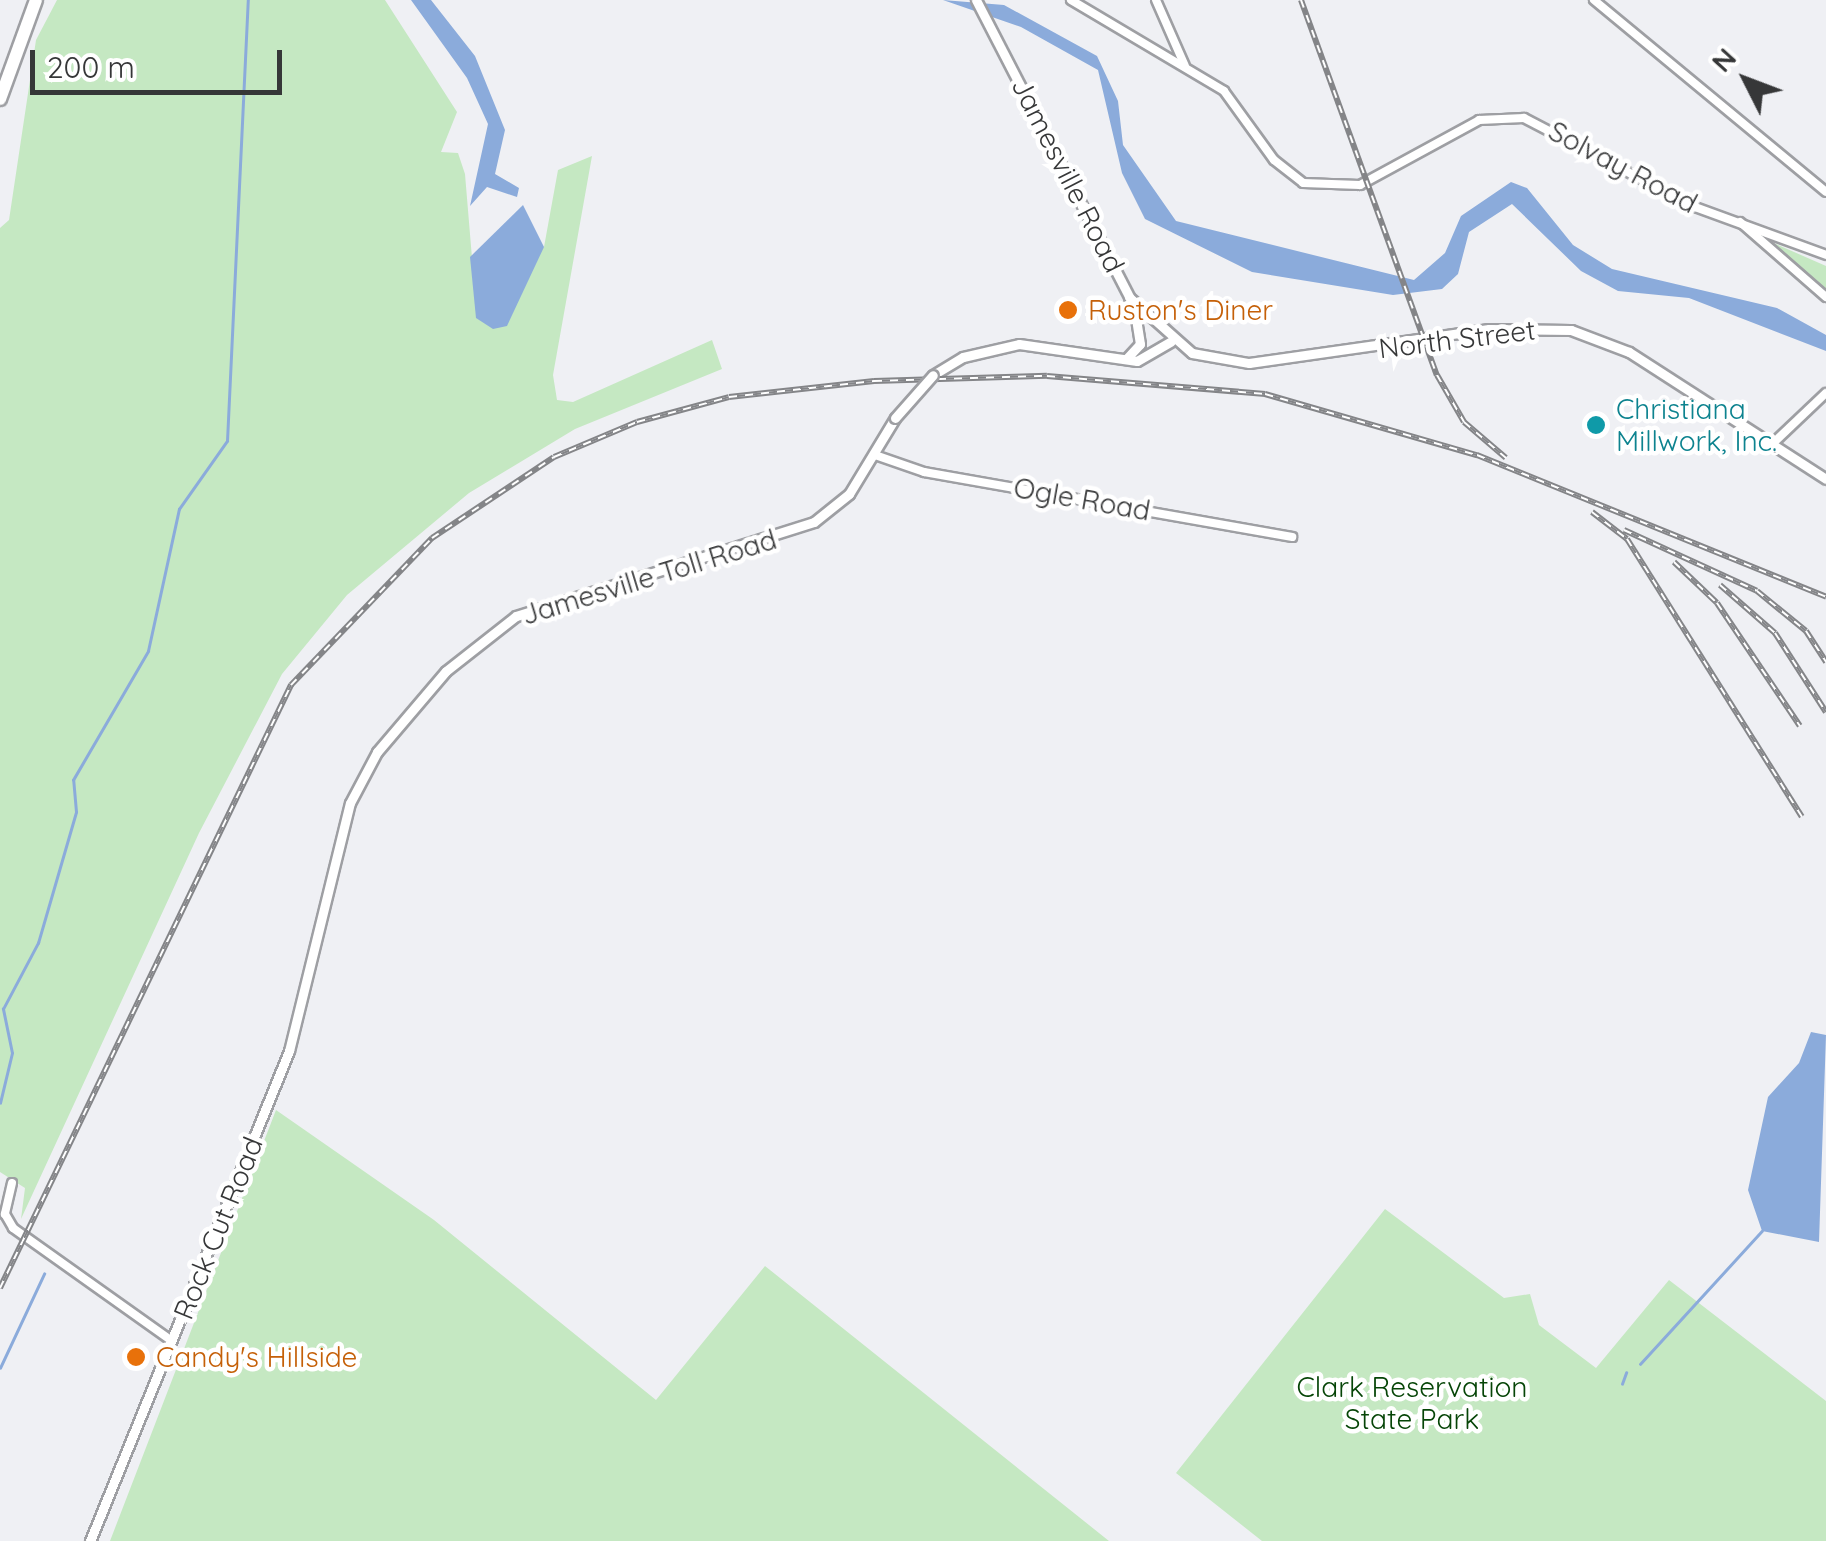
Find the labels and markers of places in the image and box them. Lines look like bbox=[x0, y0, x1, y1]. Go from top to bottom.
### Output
place label: Ruston's Diner bbox=[1088, 293, 1273, 327]
marker: Ruston's Diner bbox=[1057, 299, 1079, 321]
place label: Christiana Millwork, Inc. bbox=[1616, 392, 1777, 458]
marker: Christiana Millwork, Inc. bbox=[1585, 414, 1607, 436]
place label: Candy's Hillside bbox=[156, 1340, 357, 1374]
marker: Candy's Hillside bbox=[125, 1346, 147, 1368]

